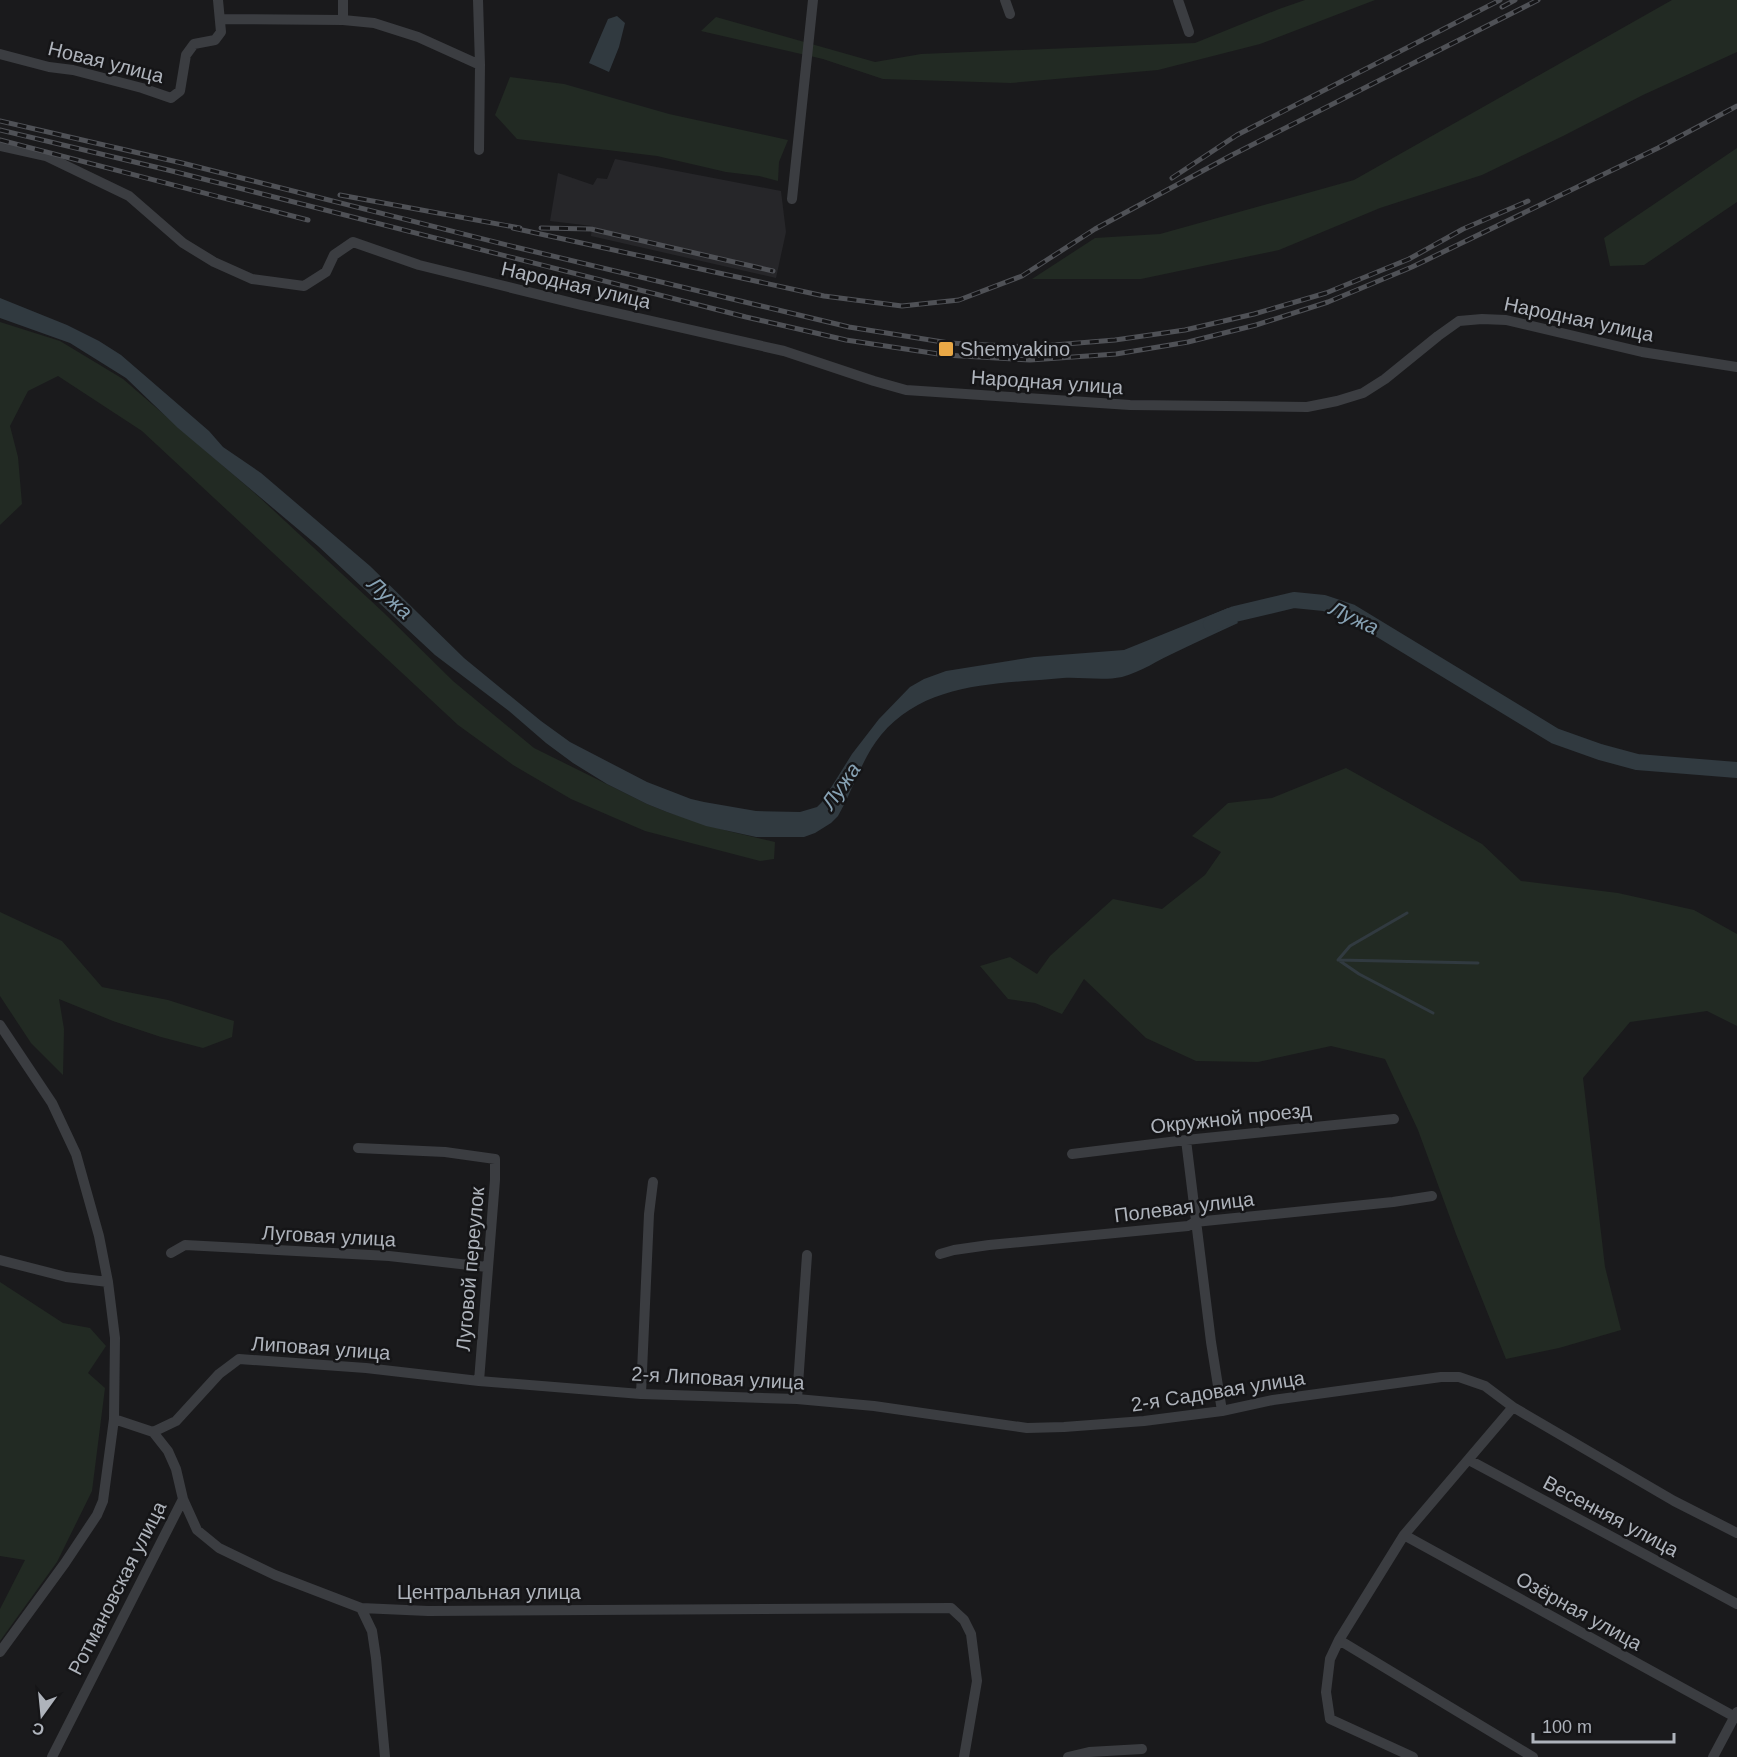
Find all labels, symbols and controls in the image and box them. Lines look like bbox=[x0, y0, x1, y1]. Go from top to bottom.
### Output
street label: Новая улица bbox=[46, 37, 167, 87]
street label: Народная улица bbox=[499, 257, 654, 313]
street label: Народная улица bbox=[1502, 292, 1657, 346]
place label: Shemyakino bbox=[960, 338, 1070, 360]
marker: Shemyakino bbox=[937, 340, 955, 358]
street label: Народная улица bbox=[970, 366, 1125, 398]
water label: Лужа bbox=[362, 571, 417, 623]
water label: Лужа bbox=[1324, 595, 1382, 639]
water label: Лужа bbox=[815, 758, 865, 815]
street label: Окружной проезд bbox=[1149, 1099, 1313, 1137]
street label: Луговой переулок bbox=[452, 1186, 488, 1352]
street label: Полевая улица bbox=[1113, 1187, 1256, 1226]
street label: Луговая улица bbox=[261, 1222, 397, 1251]
street label: Липовая улица bbox=[251, 1332, 392, 1364]
street label: 2-я Липовая улица bbox=[631, 1362, 806, 1394]
street label: 2-я Садовая улица bbox=[1130, 1366, 1307, 1416]
street label: Весенняя улица bbox=[1540, 1471, 1683, 1561]
street label: Ротмановская улица bbox=[64, 1497, 171, 1678]
street label: Озёрная улица bbox=[1512, 1567, 1647, 1655]
street label: Центральная улица bbox=[397, 1581, 582, 1603]
north arrow bbox=[12, 1685, 72, 1745]
scale bar bbox=[1533, 1706, 1674, 1744]
text: 100 m bbox=[1542, 1717, 1592, 1737]
text: С bbox=[30, 1719, 46, 1739]

